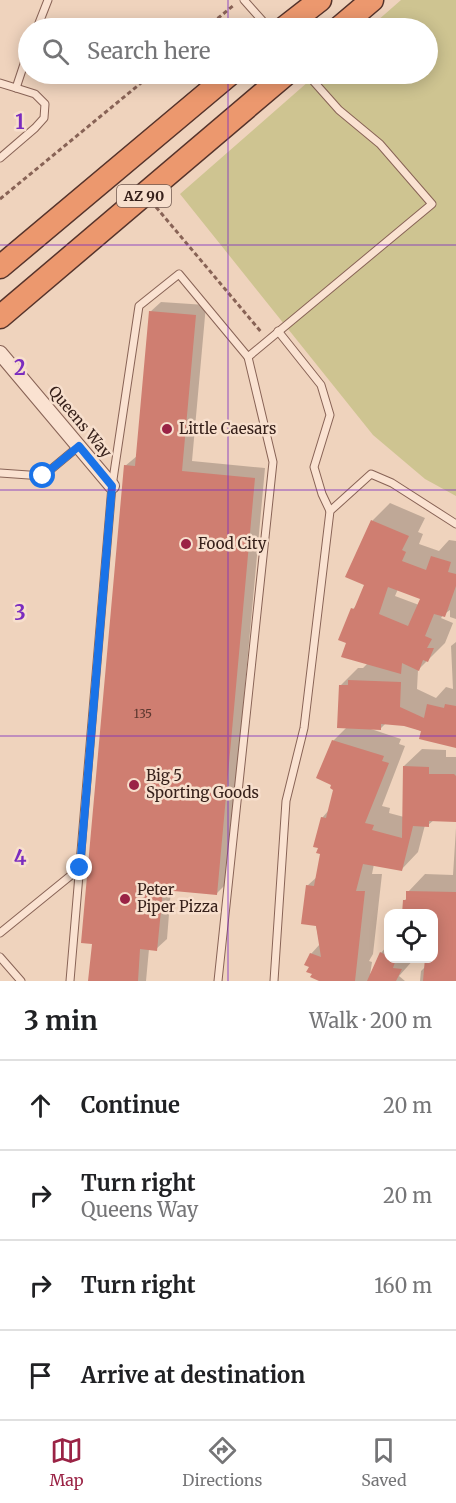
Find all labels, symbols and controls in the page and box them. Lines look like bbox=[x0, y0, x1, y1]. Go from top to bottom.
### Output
search box bbox=[18, 18, 438, 84]
icon: search bbox=[39, 35, 72, 68]
text: Search here bbox=[87, 37, 210, 65]
text: 1 bbox=[15, 109, 25, 134]
road number: AZ 90 bbox=[117, 185, 171, 207]
text: 2 bbox=[14, 355, 26, 380]
street label: Queens Way bbox=[45, 382, 116, 462]
place label: Little Caesars bbox=[179, 419, 276, 438]
marker: Little Caesars bbox=[160, 422, 174, 436]
route start bbox=[29, 462, 55, 488]
place label: Food City bbox=[198, 534, 267, 553]
marker: Food City bbox=[179, 537, 193, 551]
text: 3 bbox=[14, 600, 26, 625]
house number: 135 bbox=[134, 706, 152, 721]
place label: Big 5 Sporting Goods bbox=[146, 766, 259, 802]
marker: Big 5 Sporting Goods bbox=[127, 778, 141, 792]
text: 4 bbox=[14, 845, 27, 870]
route end bbox=[66, 854, 92, 880]
place label: Peter Piper Pizza bbox=[137, 880, 218, 916]
marker: Peter Piper Pizza bbox=[118, 892, 132, 906]
map controls bbox=[384, 909, 438, 963]
button: locate bbox=[384, 909, 438, 963]
text: 3 min bbox=[24, 1004, 98, 1037]
text: Walk · 200 m bbox=[309, 1008, 432, 1033]
icon: ahead bbox=[24, 1089, 57, 1122]
text: Continue bbox=[81, 1091, 180, 1119]
text: 20 m bbox=[383, 1093, 432, 1118]
text: Turn right bbox=[81, 1169, 195, 1197]
icon: right bbox=[24, 1179, 57, 1212]
text: 20 m bbox=[383, 1183, 432, 1208]
text: Queens Way bbox=[81, 1197, 198, 1222]
icon: right bbox=[24, 1269, 57, 1302]
text: Turn right bbox=[81, 1271, 195, 1299]
text: 160 m bbox=[374, 1273, 432, 1298]
icon: arrive bbox=[24, 1359, 57, 1392]
text: Arrive at destination bbox=[81, 1361, 305, 1389]
tab: Map bbox=[49, 1434, 84, 1490]
tab: Directions bbox=[182, 1434, 262, 1490]
tab: Saved bbox=[361, 1434, 407, 1490]

